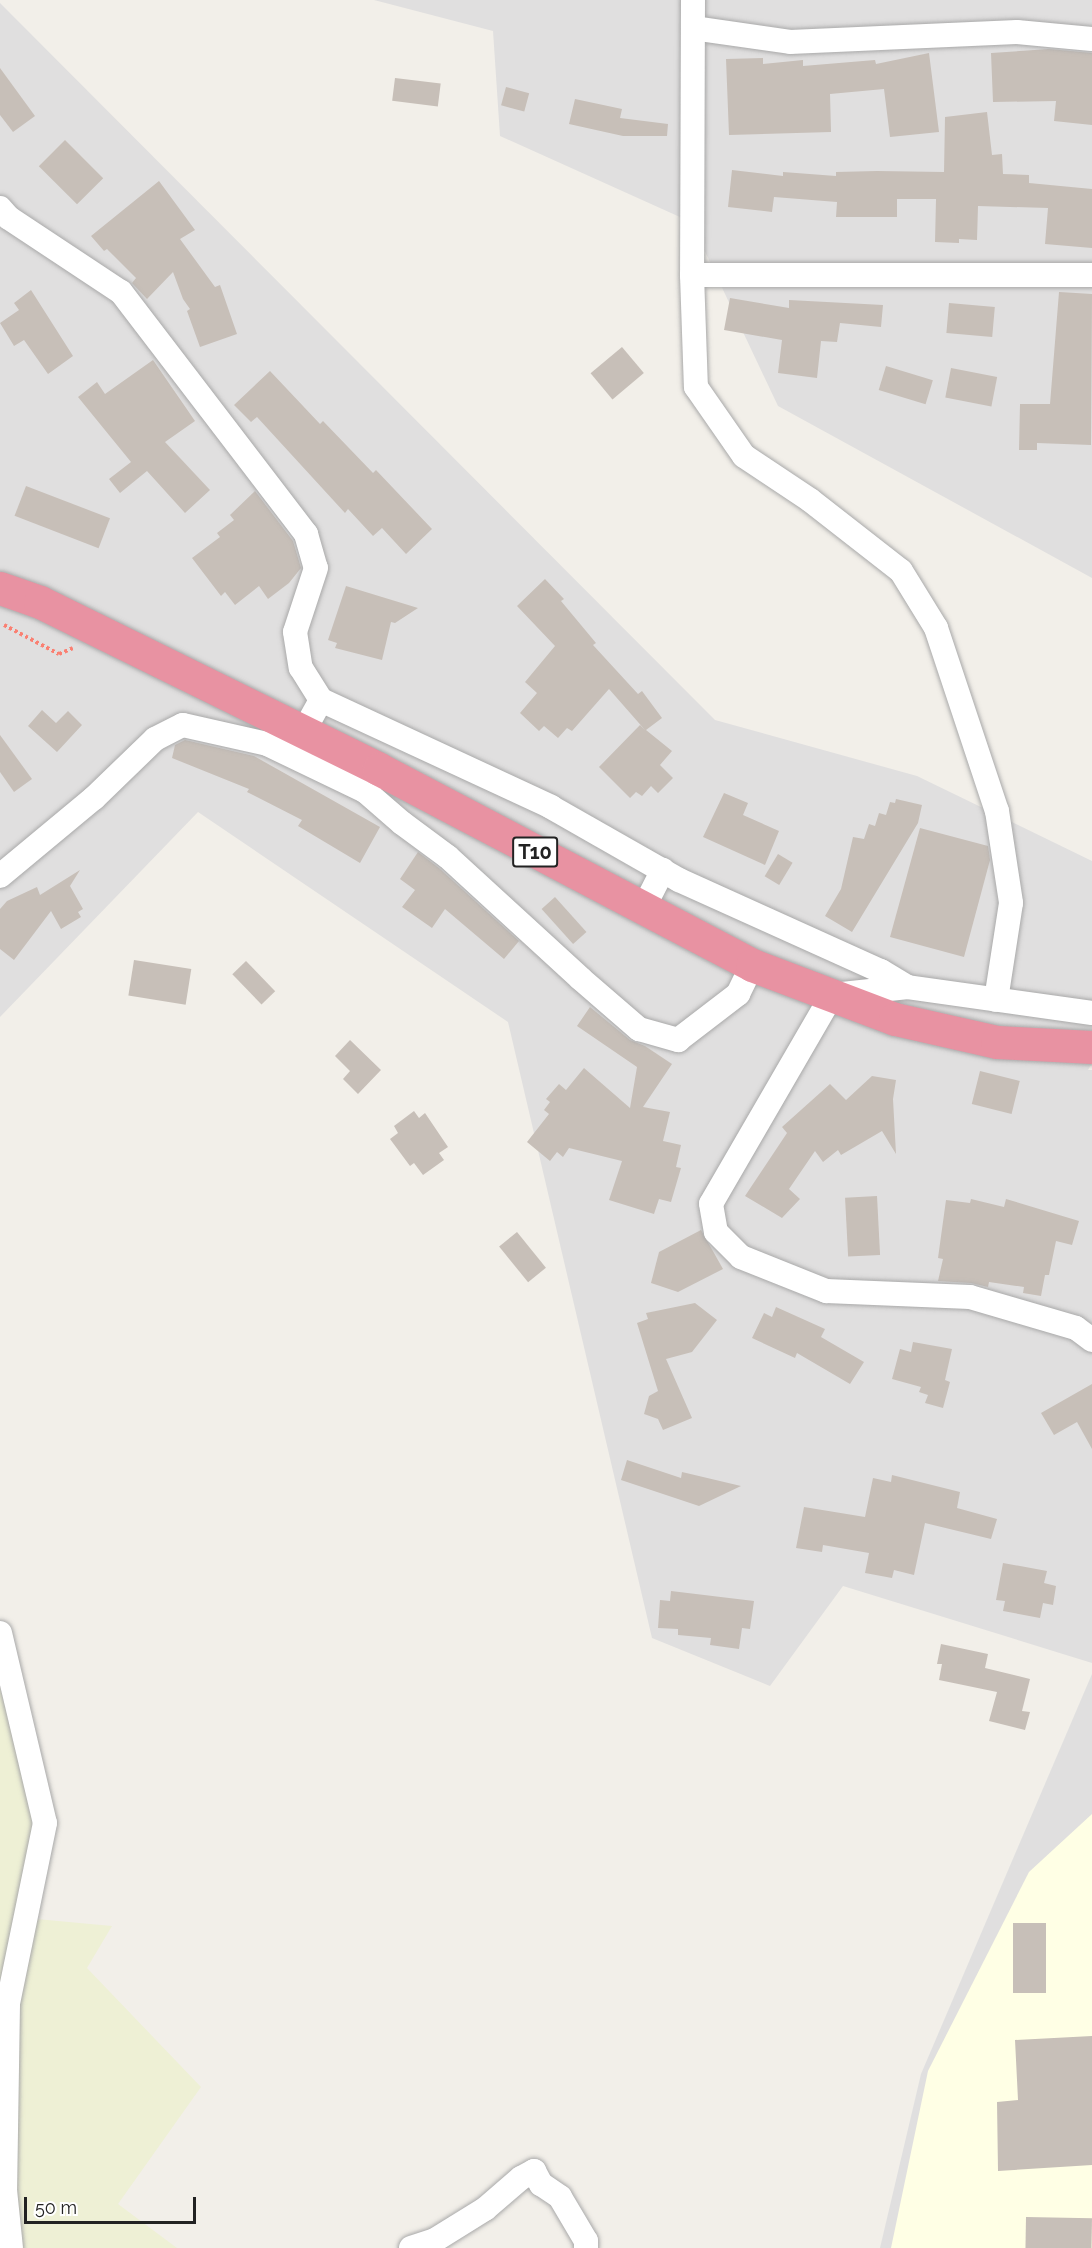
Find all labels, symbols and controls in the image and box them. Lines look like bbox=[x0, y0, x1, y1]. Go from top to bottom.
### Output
road number: T10 bbox=[511, 835, 559, 869]
scale bar bbox=[27, 2185, 200, 2223]
text: 50 m bbox=[35, 2197, 77, 2218]

